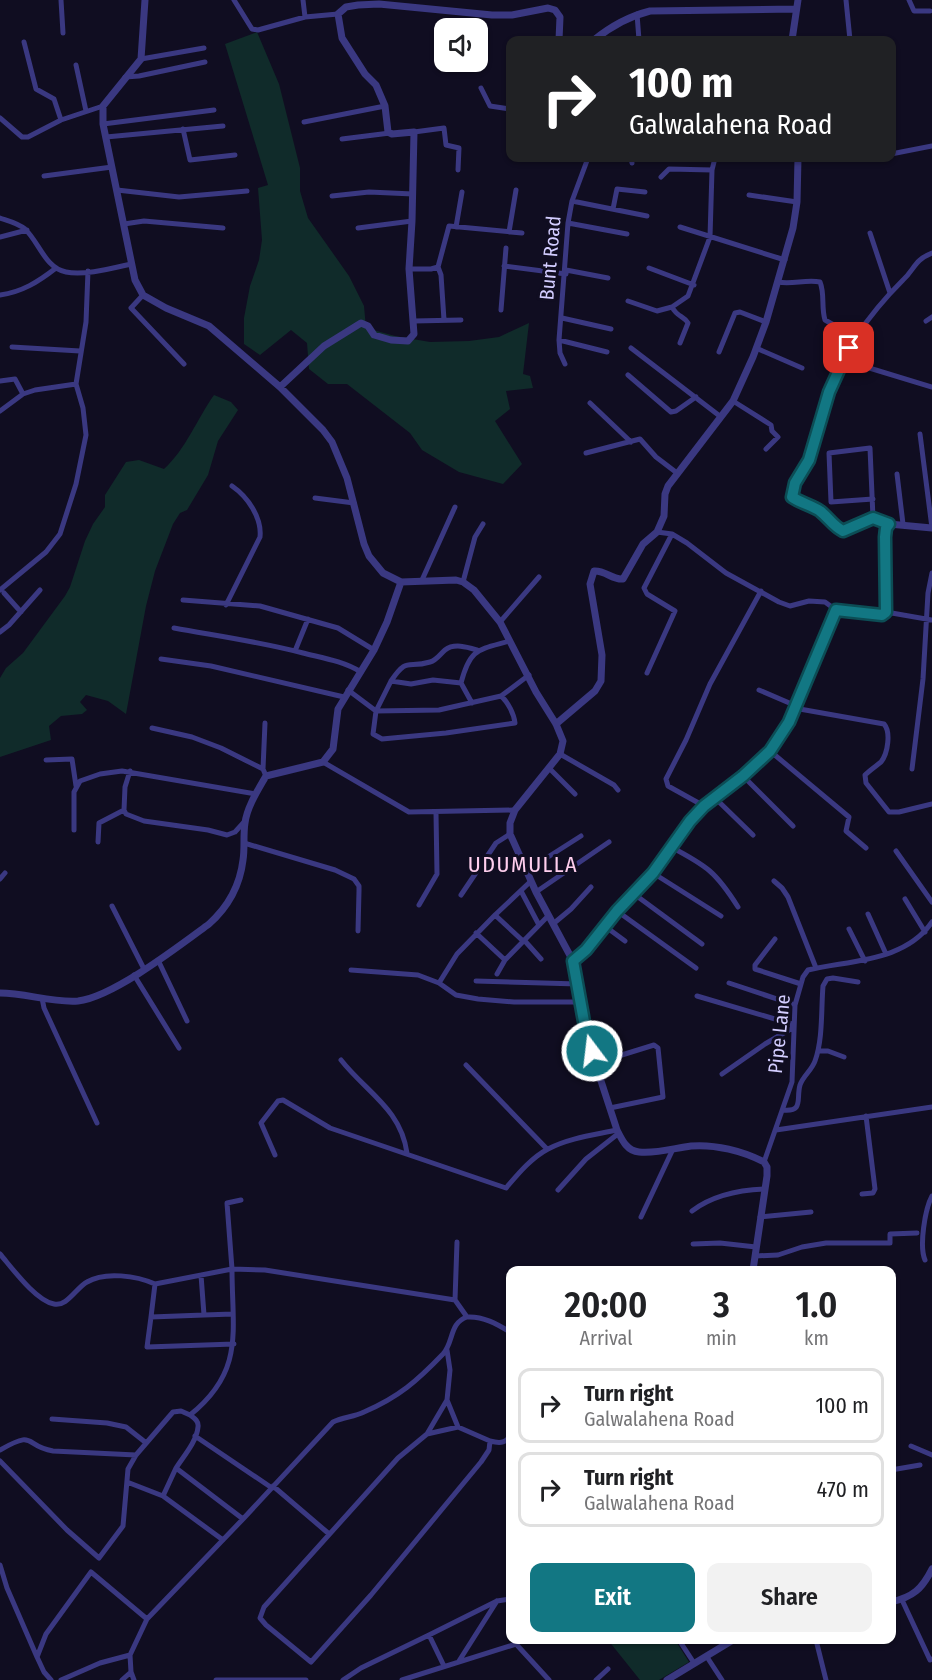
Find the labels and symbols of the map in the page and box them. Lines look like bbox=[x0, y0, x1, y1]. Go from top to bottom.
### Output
street label: Bunt Road bbox=[534, 215, 566, 301]
pin bbox=[823, 322, 874, 373]
district label: UDUMULLA bbox=[468, 851, 578, 878]
street label: Pipe Lane bbox=[763, 993, 795, 1075]
position arrow bbox=[560, 1019, 624, 1083]

